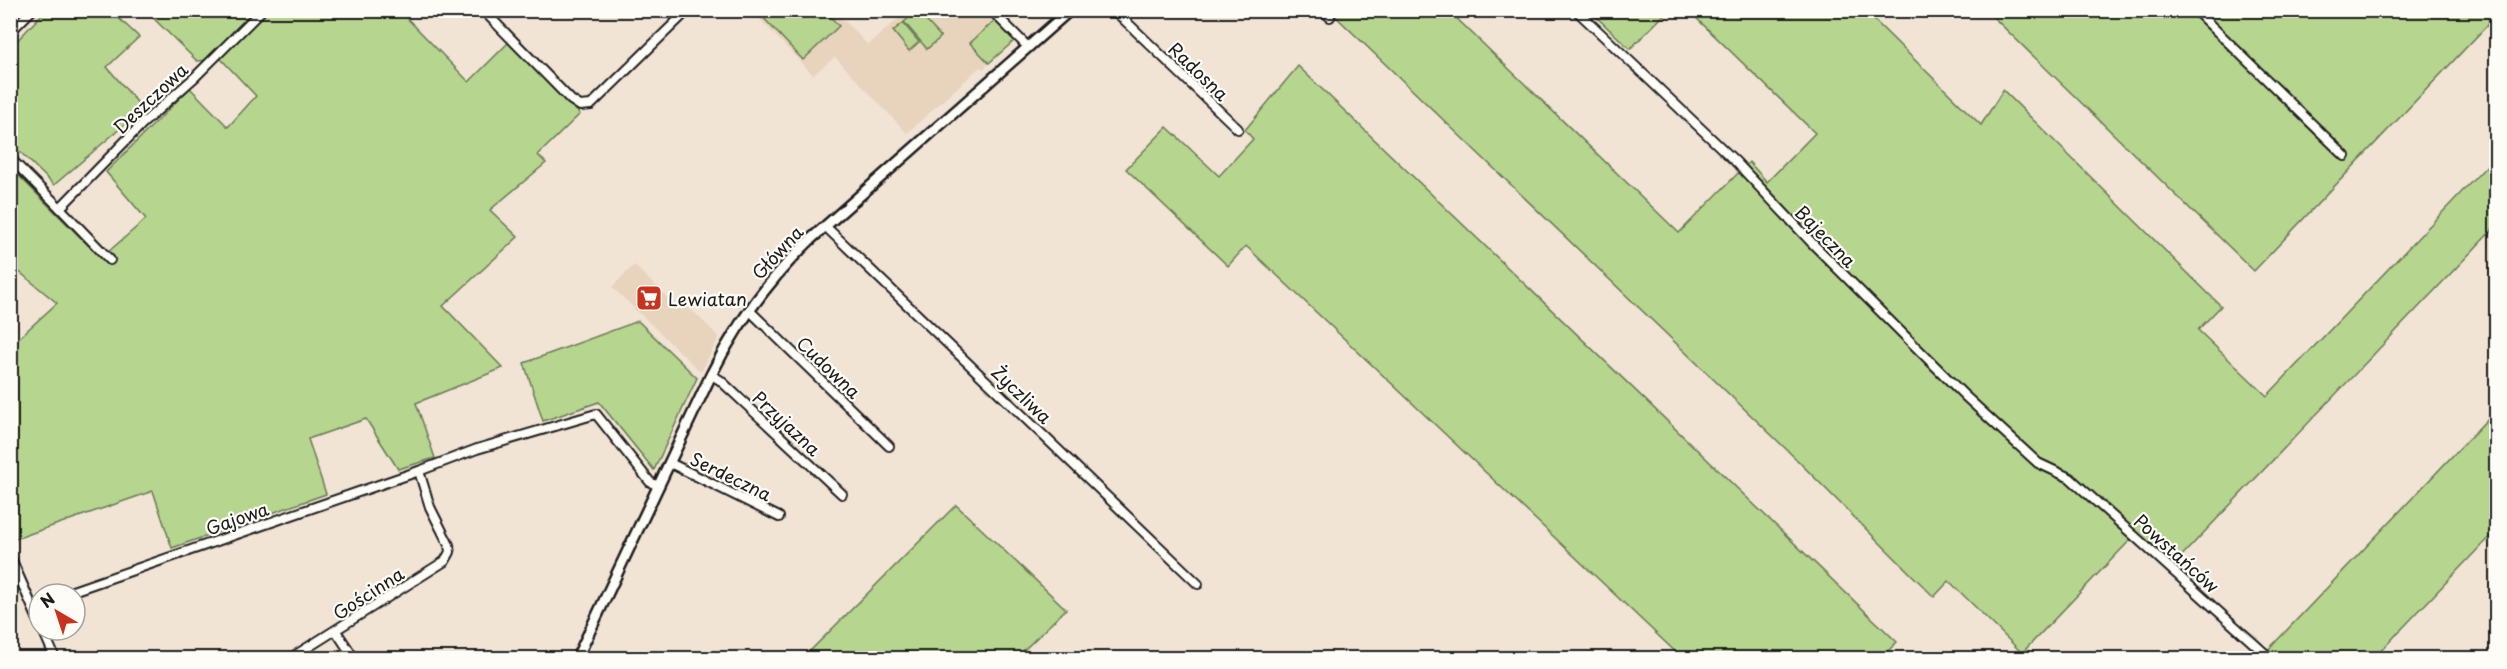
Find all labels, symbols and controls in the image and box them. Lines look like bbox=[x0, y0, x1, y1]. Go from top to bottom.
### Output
street label: Radosna bbox=[1163, 35, 1236, 107]
street label: Deszczowa bbox=[107, 56, 194, 140]
street label: Bajeczna bbox=[1789, 199, 1863, 274]
street label: Główna bbox=[745, 218, 810, 285]
supermarket icon: Lewiatan bbox=[634, 283, 664, 313]
place label: Lewiatan bbox=[668, 285, 747, 312]
street label: Cudowna bbox=[791, 330, 868, 405]
street label: Życzliwa bbox=[986, 358, 1059, 430]
street label: Przyjazna bbox=[747, 384, 827, 462]
street label: Serdeczna bbox=[686, 445, 777, 508]
street label: Gajowa bbox=[202, 494, 273, 541]
street label: Powstańców bbox=[2129, 507, 2226, 599]
street label: Gościnna bbox=[327, 559, 410, 626]
north arrow bbox=[27, 582, 87, 642]
text: N bbox=[34, 586, 59, 613]

